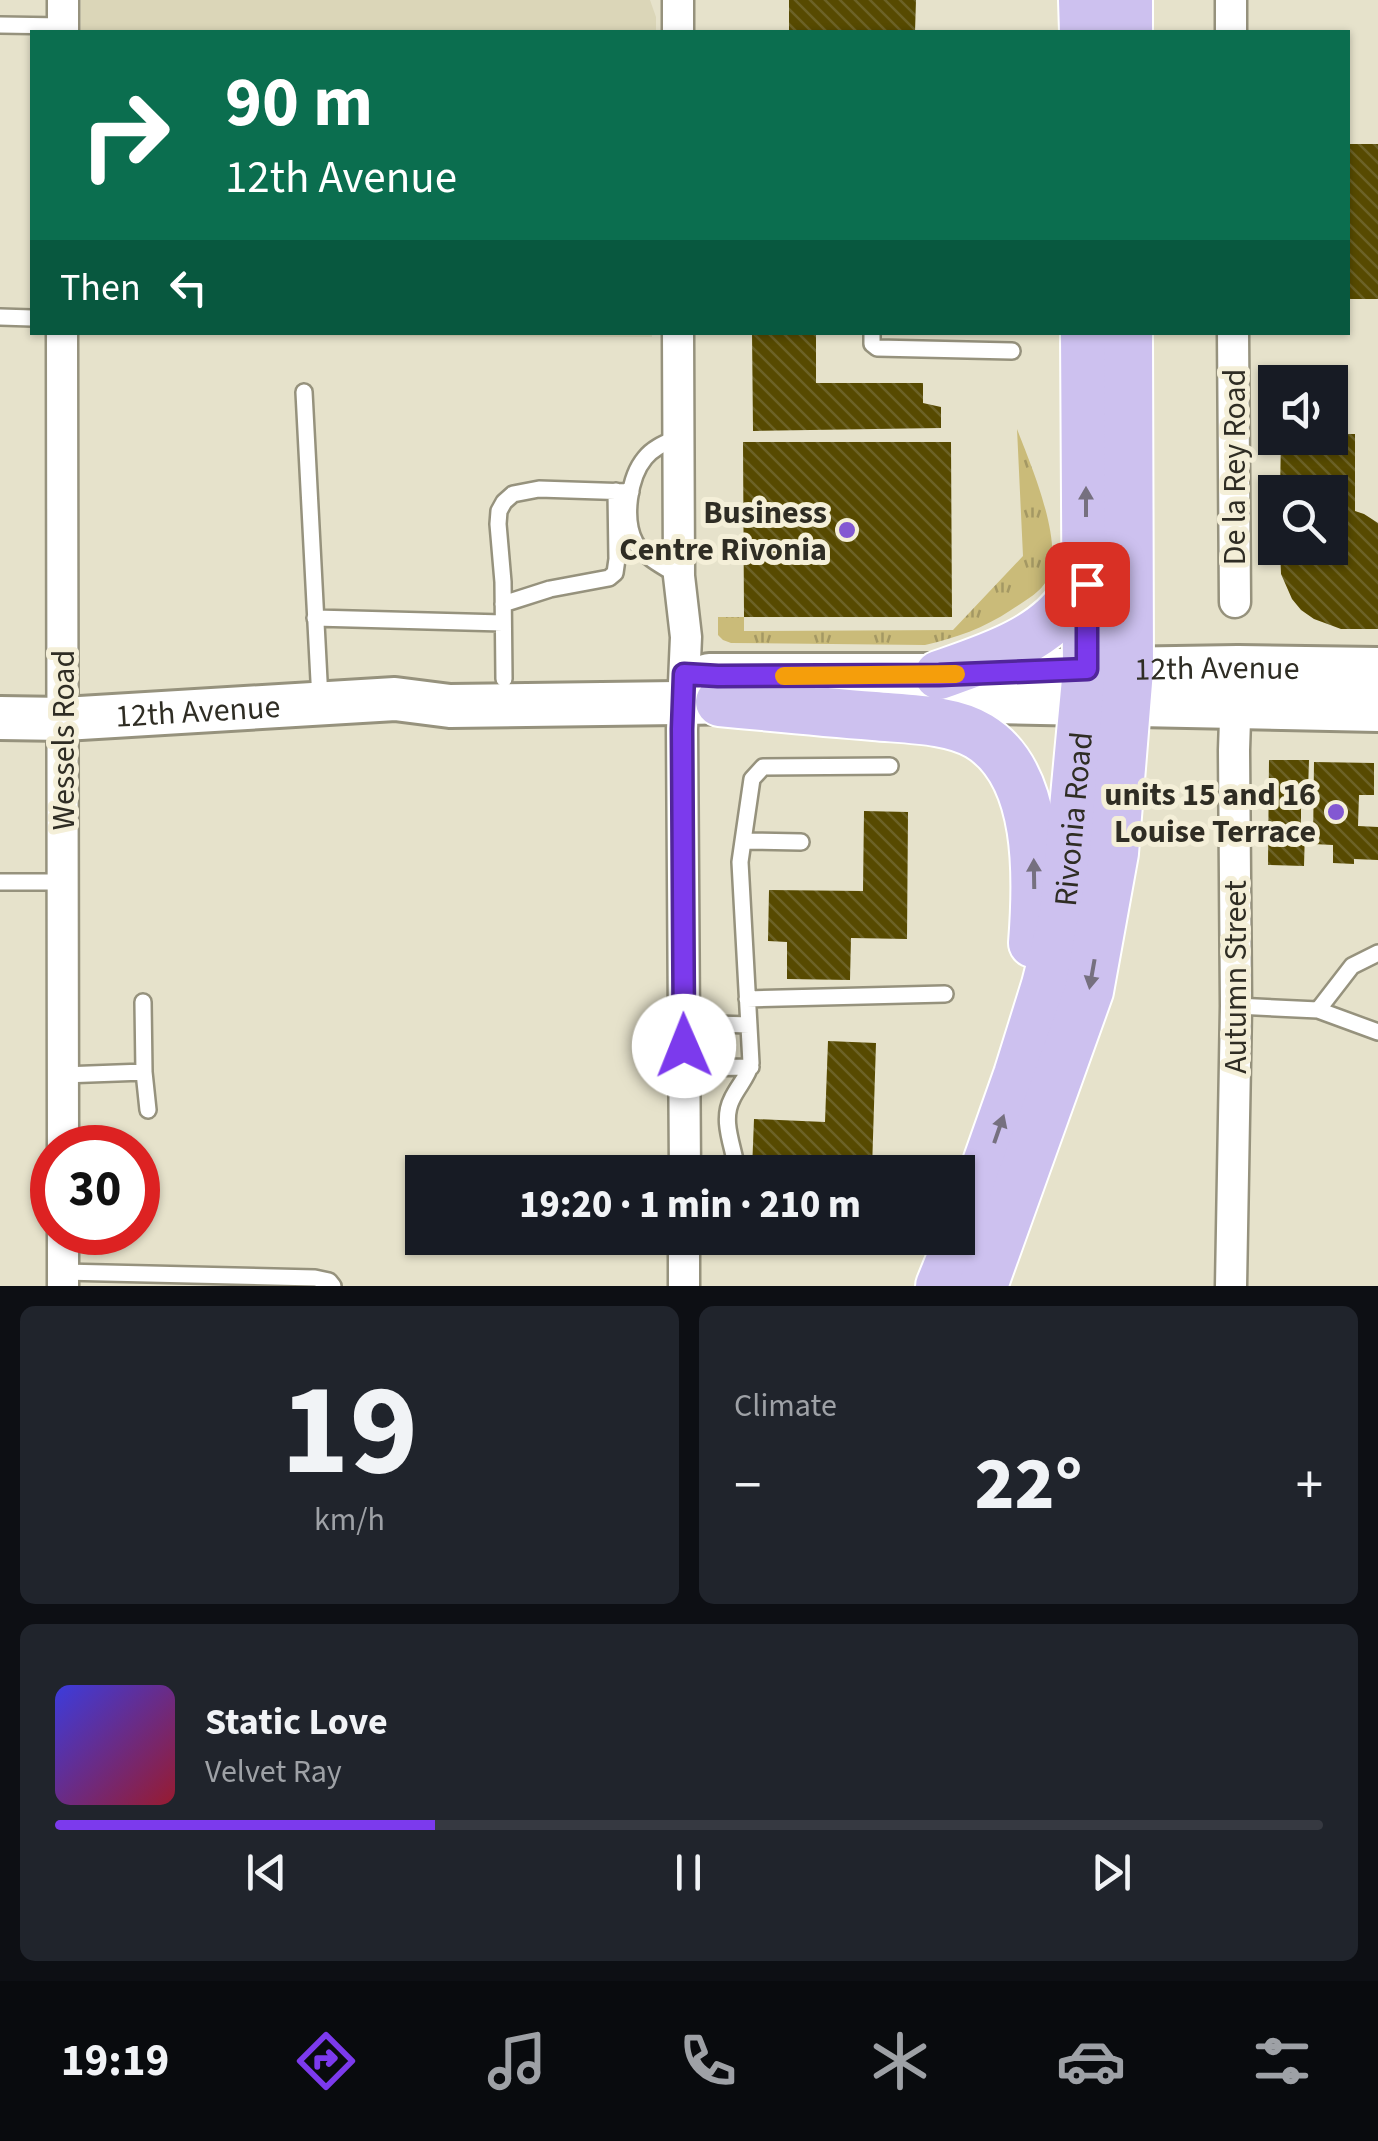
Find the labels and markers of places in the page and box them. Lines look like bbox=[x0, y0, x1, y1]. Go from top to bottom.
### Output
place label: Business Centre Rivonia bbox=[619, 490, 827, 573]
marker: Business Centre Rivonia bbox=[836, 519, 858, 541]
pin bbox=[1045, 542, 1130, 627]
place label: units 15 and 16 Louise Terrace bbox=[1104, 772, 1316, 855]
marker: units 15 and 16 Louise Terrace bbox=[1325, 801, 1347, 823]

